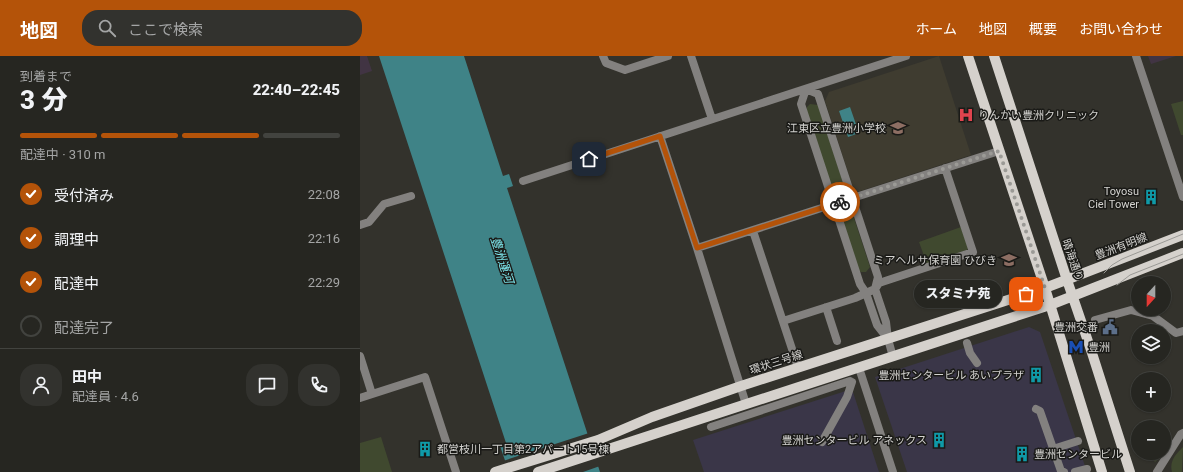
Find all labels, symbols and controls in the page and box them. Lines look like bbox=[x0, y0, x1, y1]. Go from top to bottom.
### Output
search box bbox=[82, 10, 362, 46]
icon: search bbox=[96, 17, 118, 39]
text: 地図 bbox=[20, 19, 58, 42]
text: ここで検索 bbox=[128, 21, 203, 39]
text: ホーム bbox=[915, 21, 957, 37]
text: 地図 bbox=[979, 21, 1007, 37]
text: 概要 bbox=[1029, 21, 1057, 37]
text: お問い合わせ bbox=[1079, 21, 1163, 37]
text: 到着まで bbox=[20, 69, 72, 84]
text: 22:40–22:45 bbox=[253, 81, 340, 99]
text: 3 分 bbox=[20, 85, 67, 115]
hospital icon: りんかい豊洲クリニック bbox=[957, 106, 975, 124]
place label: りんかい豊洲クリニック bbox=[978, 109, 1099, 122]
school or university icon: 江東区立豊洲小学校 bbox=[889, 119, 907, 137]
place label: 江東区立豊洲小学校 bbox=[787, 122, 886, 135]
pin bbox=[572, 142, 606, 176]
text: 配達中 · 310 m bbox=[20, 147, 105, 162]
icon: home bbox=[578, 148, 600, 170]
courier bbox=[820, 182, 860, 222]
icon: check bbox=[20, 183, 42, 205]
place label: Toyosu Ciel Tower bbox=[1088, 185, 1139, 211]
text: 受付済み bbox=[54, 187, 114, 205]
text: 22:08 bbox=[308, 187, 340, 202]
building icon: Toyosu Ciel Tower bbox=[1142, 188, 1160, 206]
icon: bike bbox=[829, 191, 851, 213]
icon: check bbox=[20, 227, 42, 249]
text: 調理中 bbox=[54, 231, 99, 249]
text: 22:16 bbox=[308, 231, 340, 246]
street label: 豊洲有明線 bbox=[1093, 231, 1149, 262]
water label: 豊洲運河 bbox=[488, 235, 517, 287]
street label: 晴海通り bbox=[1059, 237, 1086, 283]
school or university icon: ミアヘルサ保育園 ひびき bbox=[1000, 251, 1018, 269]
place label: ミアヘルサ保育園 ひびき bbox=[873, 254, 997, 267]
icon: check bbox=[20, 271, 42, 293]
text: 配達中 bbox=[54, 275, 99, 293]
text: 22:29 bbox=[308, 275, 340, 290]
north arrow bbox=[1131, 276, 1171, 316]
map controls bbox=[1131, 276, 1171, 460]
pin bbox=[1009, 277, 1043, 311]
callout: スタミナ苑 bbox=[914, 280, 1002, 308]
icon: bag bbox=[1015, 283, 1037, 305]
text: スタミナ苑 bbox=[925, 286, 991, 301]
public building icon: 豊洲交番 bbox=[1101, 318, 1119, 336]
text: 配達完了 bbox=[54, 319, 114, 337]
place label: 豊洲交番 bbox=[1054, 321, 1098, 334]
button: layers bbox=[1131, 324, 1171, 364]
metro station icon: 豊洲 bbox=[1067, 338, 1085, 356]
place label: 豊洲 bbox=[1088, 341, 1110, 354]
street label: 環状三号線 bbox=[748, 348, 804, 377]
button: person bbox=[20, 364, 62, 406]
button: chat bbox=[246, 364, 288, 406]
button: phone bbox=[298, 364, 340, 406]
building icon: 豊洲センタービル あいプラザ bbox=[1027, 366, 1045, 384]
text: 田中 bbox=[72, 368, 102, 386]
place label: 豊洲センタービル あいプラザ bbox=[878, 369, 1024, 382]
button: + bbox=[1131, 372, 1171, 412]
text: 配達員 · 4.6 bbox=[72, 389, 139, 404]
button: − bbox=[1131, 420, 1171, 460]
building icon: 豊洲センタービル アネックス bbox=[930, 431, 948, 449]
place label: 豊洲センタービル アネックス bbox=[782, 434, 927, 447]
building icon: 都営枝川一丁目第2アパート15号棟 bbox=[416, 440, 434, 458]
place label: 都営枝川一丁目第2アパート15号棟 bbox=[437, 443, 609, 456]
building icon: 豊洲センタービル bbox=[1013, 445, 1031, 463]
place label: 豊洲センタービル bbox=[1034, 448, 1122, 461]

